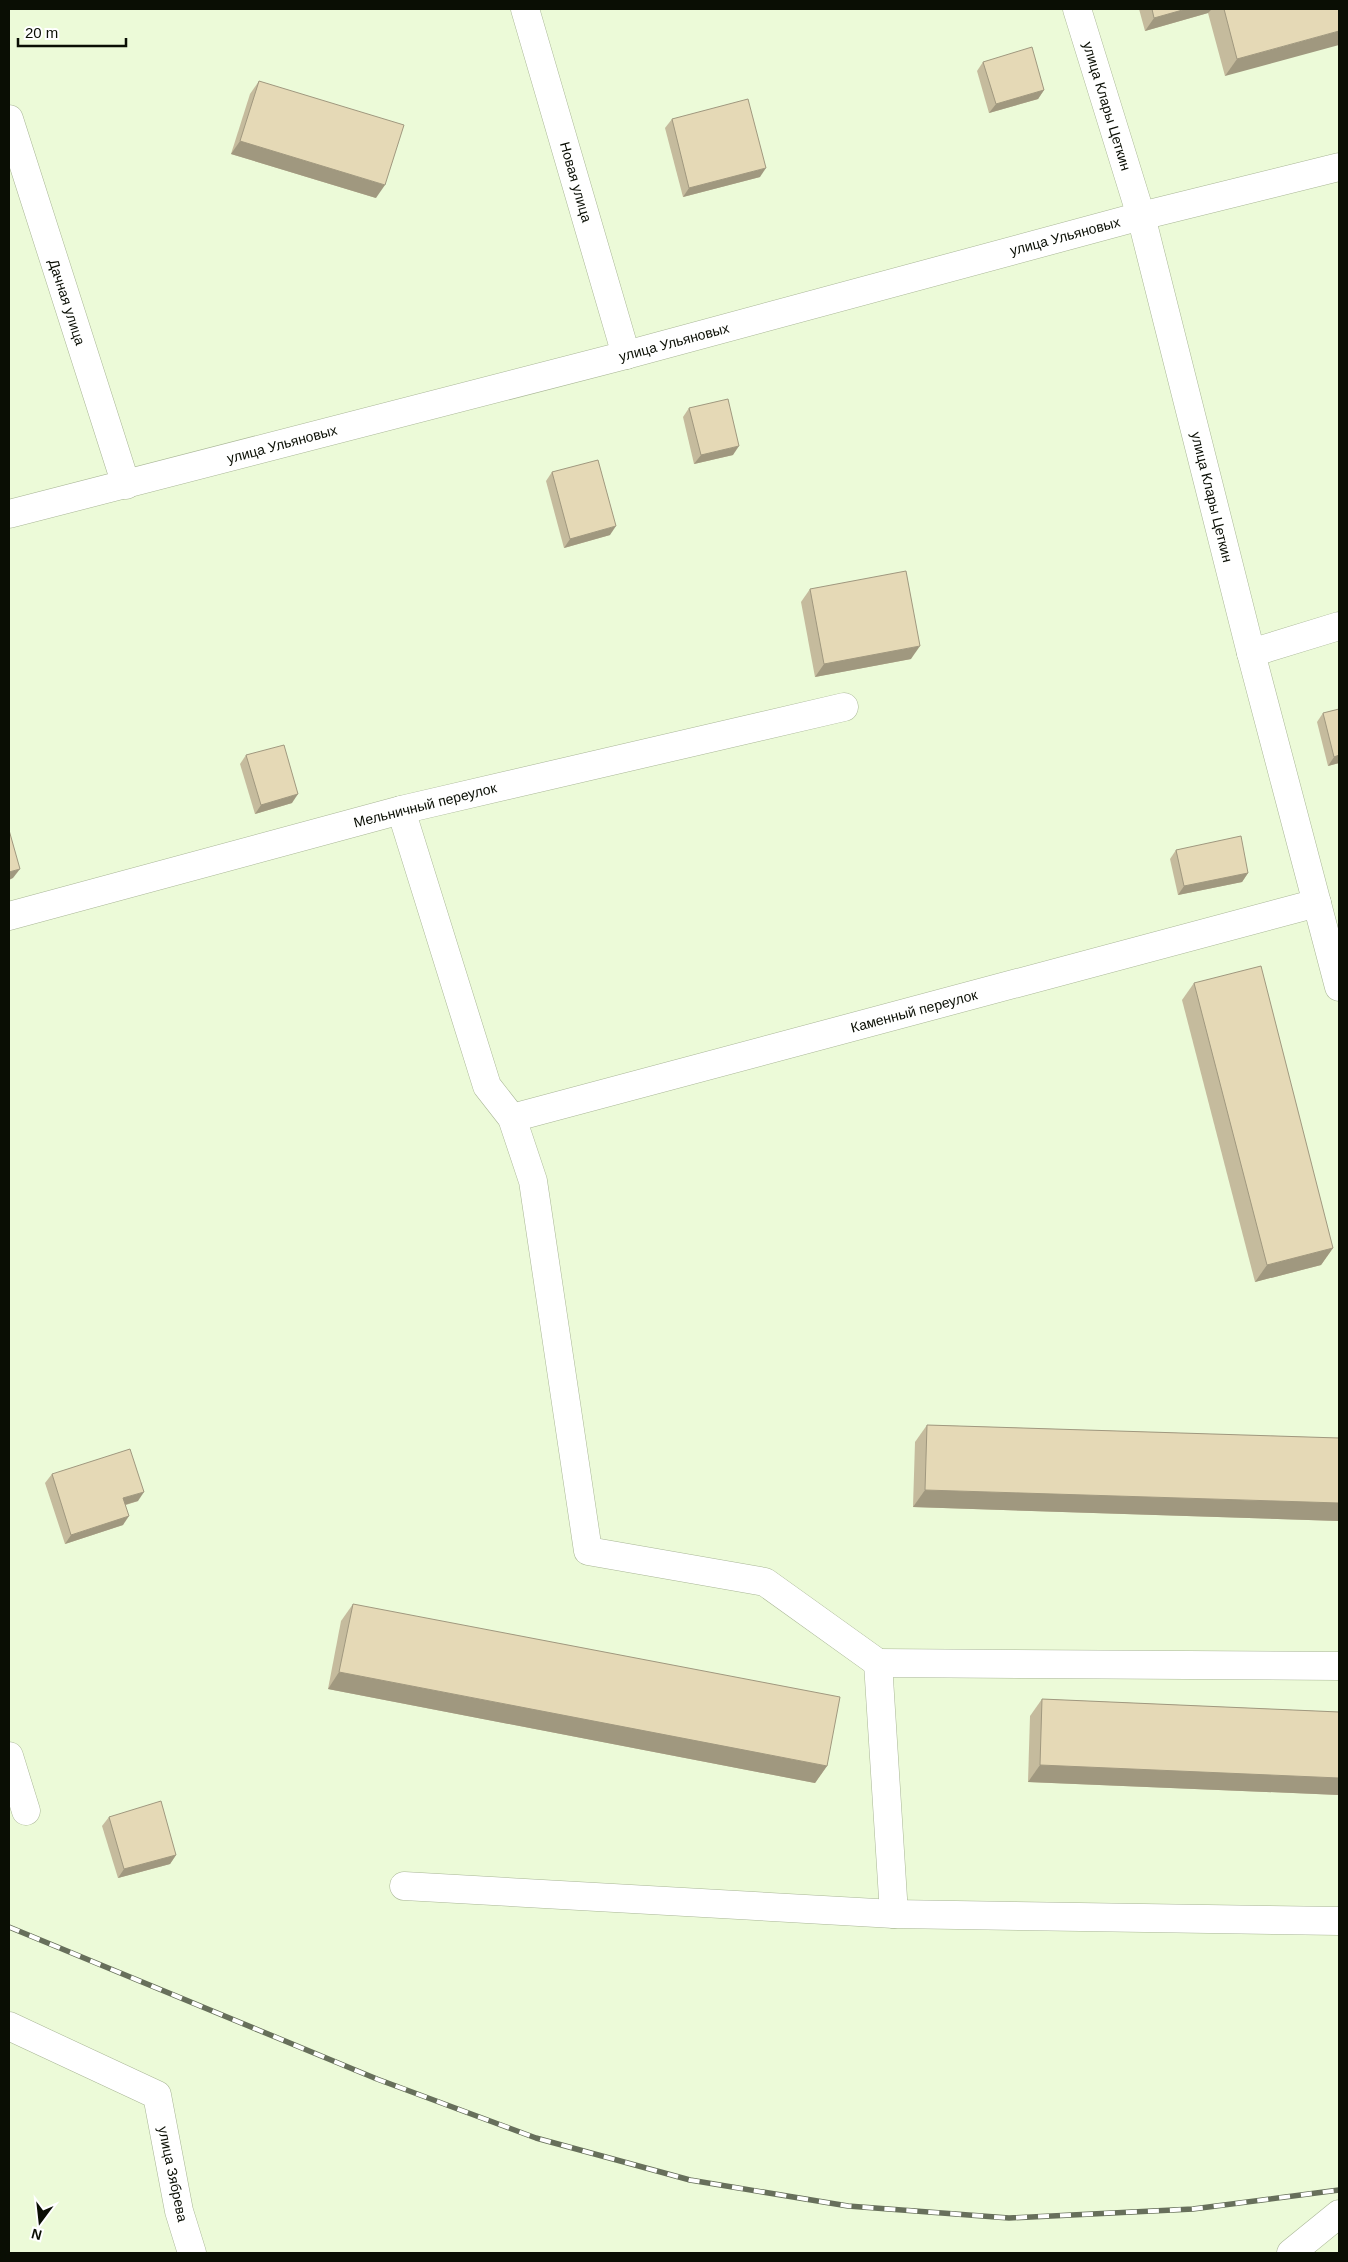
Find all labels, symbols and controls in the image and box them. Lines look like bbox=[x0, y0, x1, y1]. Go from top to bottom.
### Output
scale bar bbox=[18, 15, 125, 47]
text: 20 m bbox=[25, 24, 58, 41]
street label: улица Клары Цеткин bbox=[1080, 40, 1134, 172]
street label: Новая улица bbox=[557, 140, 595, 224]
street label: улица Ульяновых bbox=[1008, 214, 1122, 258]
street label: Дачная улица bbox=[46, 257, 89, 347]
street label: улица Ульяновых bbox=[617, 320, 731, 364]
street label: улица Ульяновых bbox=[225, 422, 339, 466]
street label: улица Клары Цеткин bbox=[1188, 430, 1236, 564]
street label: Мельничный переулок bbox=[352, 779, 499, 831]
street label: Каменный переулок bbox=[849, 986, 980, 1036]
street label: улица Зябрева bbox=[155, 2125, 191, 2223]
north arrow bbox=[15, 2197, 65, 2247]
text: N bbox=[30, 2226, 44, 2244]

